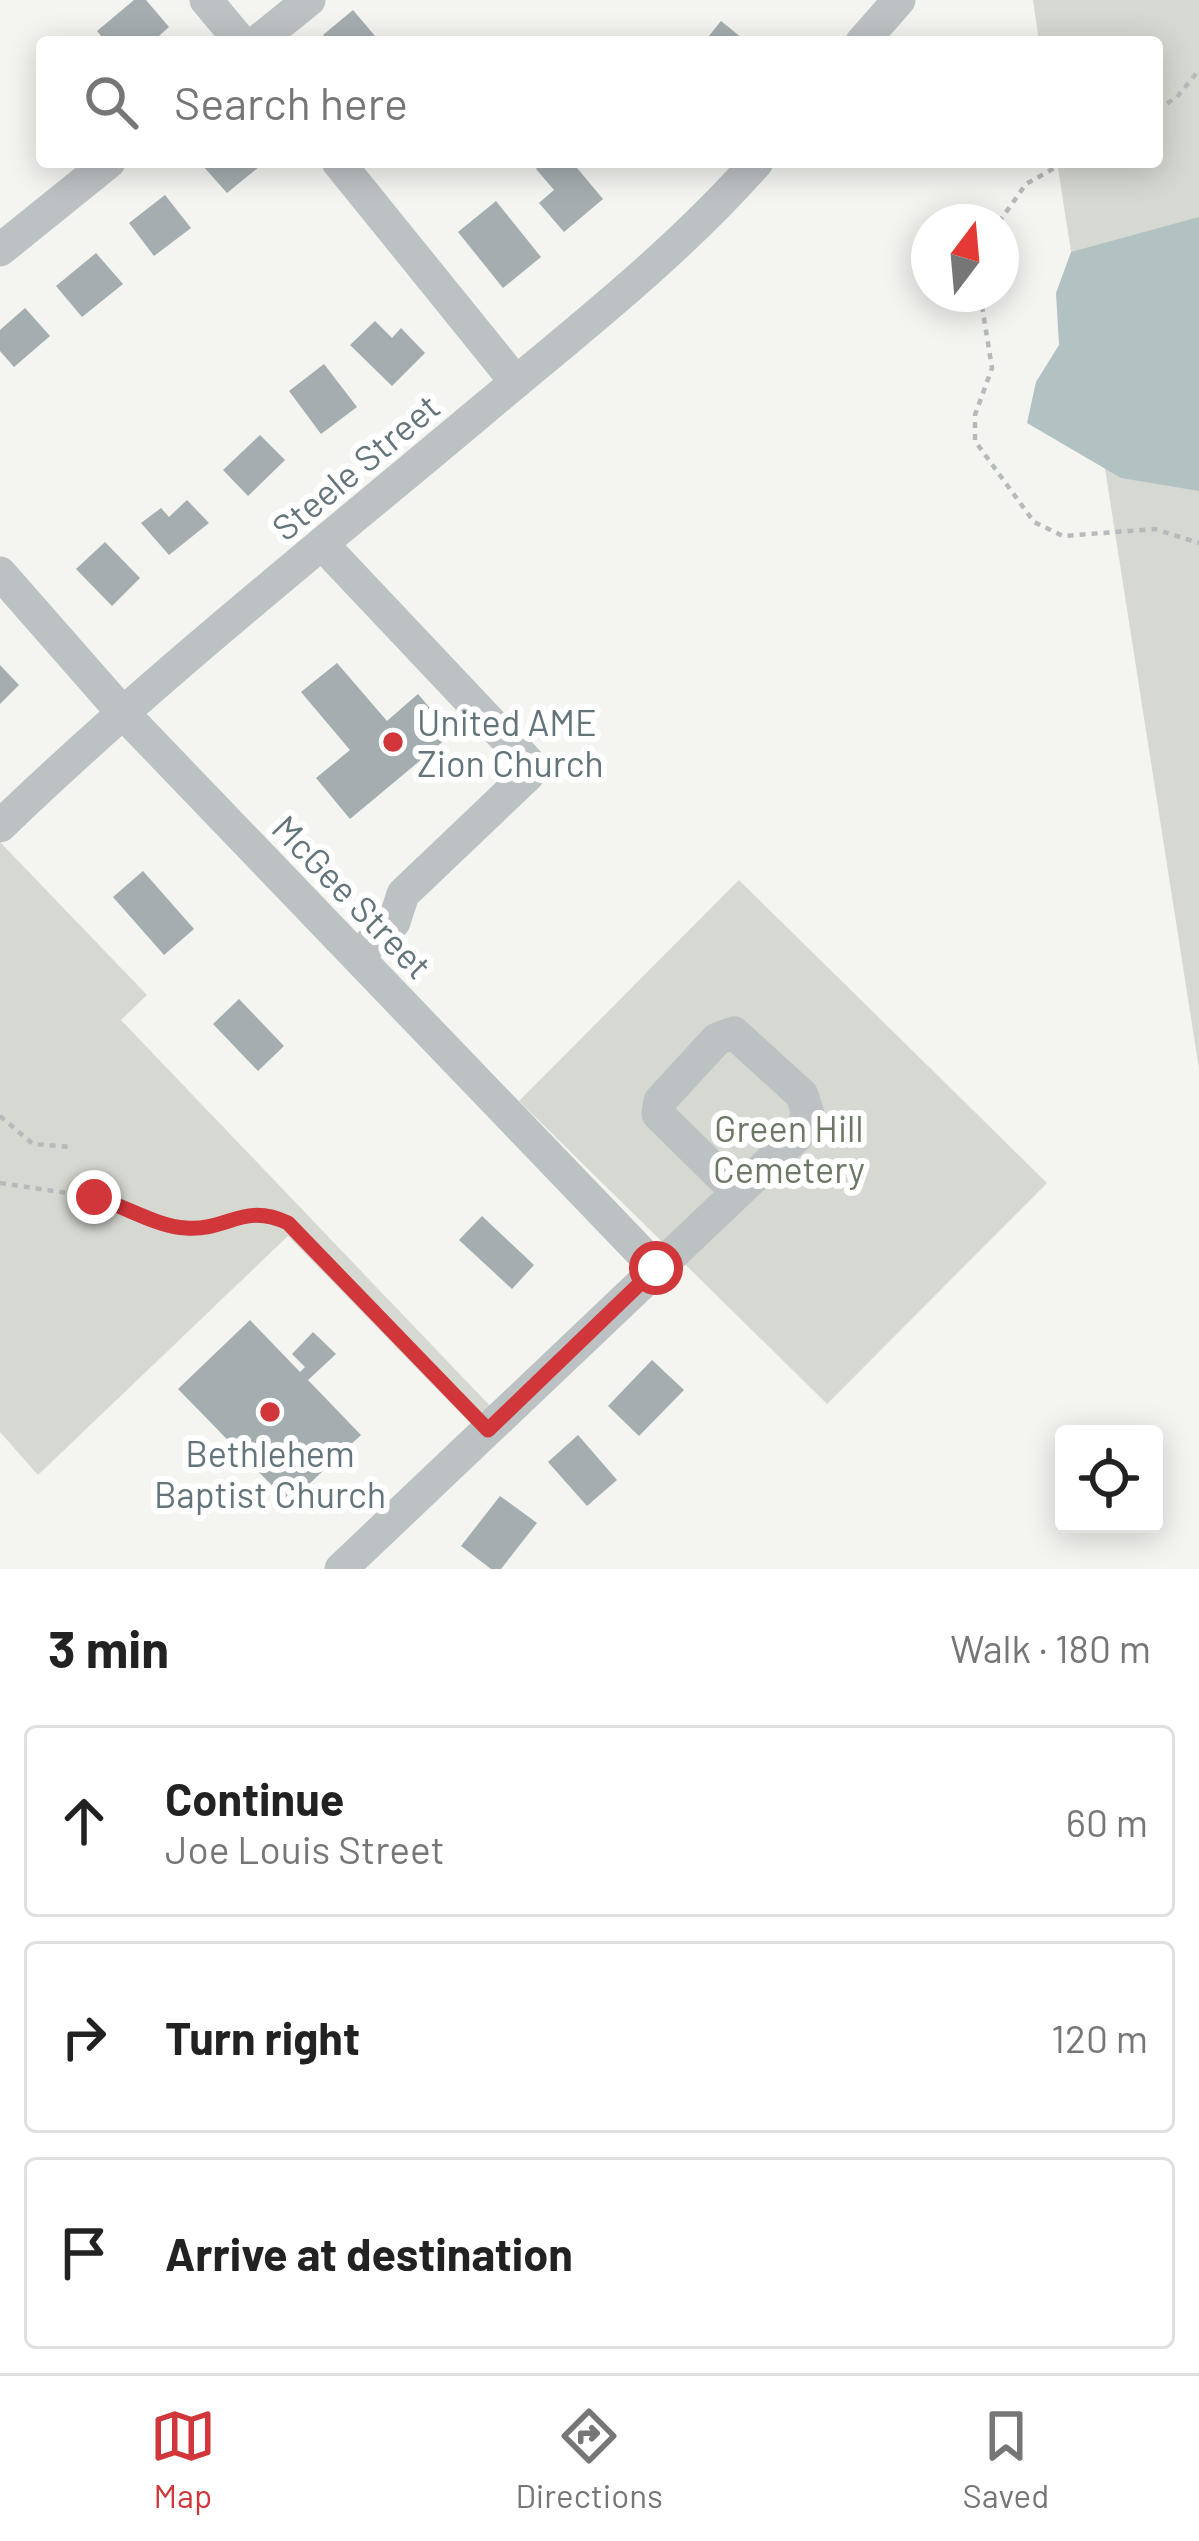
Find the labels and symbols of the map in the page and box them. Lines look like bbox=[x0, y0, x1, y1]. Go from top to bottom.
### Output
north arrow bbox=[911, 204, 1019, 312]
street label: Steele Street bbox=[263, 384, 447, 548]
place label: United AME Zion Church bbox=[417, 700, 604, 784]
marker: United AME Zion Church bbox=[380, 729, 406, 755]
street label: McGee Street bbox=[264, 805, 442, 987]
park label: Green Hill Cemetery bbox=[713, 1106, 865, 1190]
route end bbox=[67, 1170, 121, 1224]
route start bbox=[629, 1241, 683, 1295]
marker: Bethlehem Baptist Church bbox=[257, 1399, 283, 1425]
place label: Bethlehem Baptist Church bbox=[154, 1431, 386, 1515]

